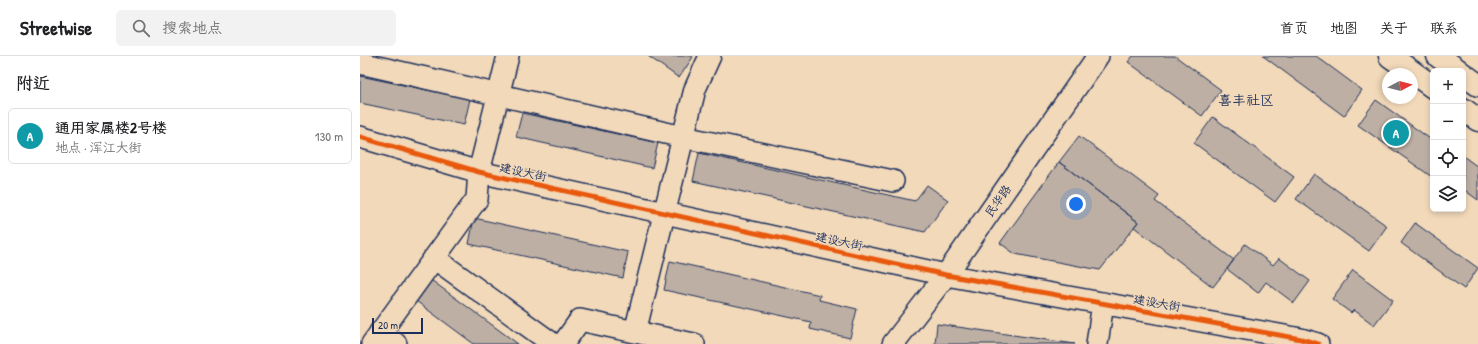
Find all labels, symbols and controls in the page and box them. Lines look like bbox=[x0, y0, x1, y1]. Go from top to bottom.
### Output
search box bbox=[116, 10, 396, 46]
text: Streetwise bbox=[20, 15, 92, 41]
icon: search bbox=[130, 17, 152, 39]
text: 搜索地点 bbox=[162, 17, 222, 38]
text: 首页 bbox=[1280, 18, 1308, 37]
text: 地图 bbox=[1330, 18, 1358, 37]
text: 关于 bbox=[1380, 18, 1408, 37]
text: 联系 bbox=[1430, 18, 1458, 37]
north arrow bbox=[1382, 68, 1418, 104]
map controls bbox=[1430, 68, 1466, 212]
button: + bbox=[1430, 68, 1466, 104]
text: 附近 bbox=[16, 71, 50, 94]
district label: 喜丰社区 bbox=[1218, 90, 1274, 109]
button: − bbox=[1430, 104, 1466, 140]
text: 通用家属楼2号楼 bbox=[55, 117, 167, 138]
pin: A bbox=[1383, 118, 1409, 148]
text: A bbox=[27, 127, 33, 145]
text: 130 m bbox=[315, 127, 343, 145]
text: 地点 · 浑江大街 bbox=[55, 138, 142, 156]
button: locate bbox=[1430, 140, 1466, 176]
street label: 建设大街 bbox=[498, 158, 548, 185]
button: layers bbox=[1430, 176, 1466, 212]
street label: 民华路 bbox=[980, 181, 1015, 220]
your location bbox=[1066, 194, 1086, 214]
street label: 建设大街 bbox=[814, 227, 864, 254]
street label: 建设大街 bbox=[1132, 290, 1182, 315]
scale bar bbox=[372, 316, 423, 335]
text: 20 m bbox=[378, 318, 398, 332]

